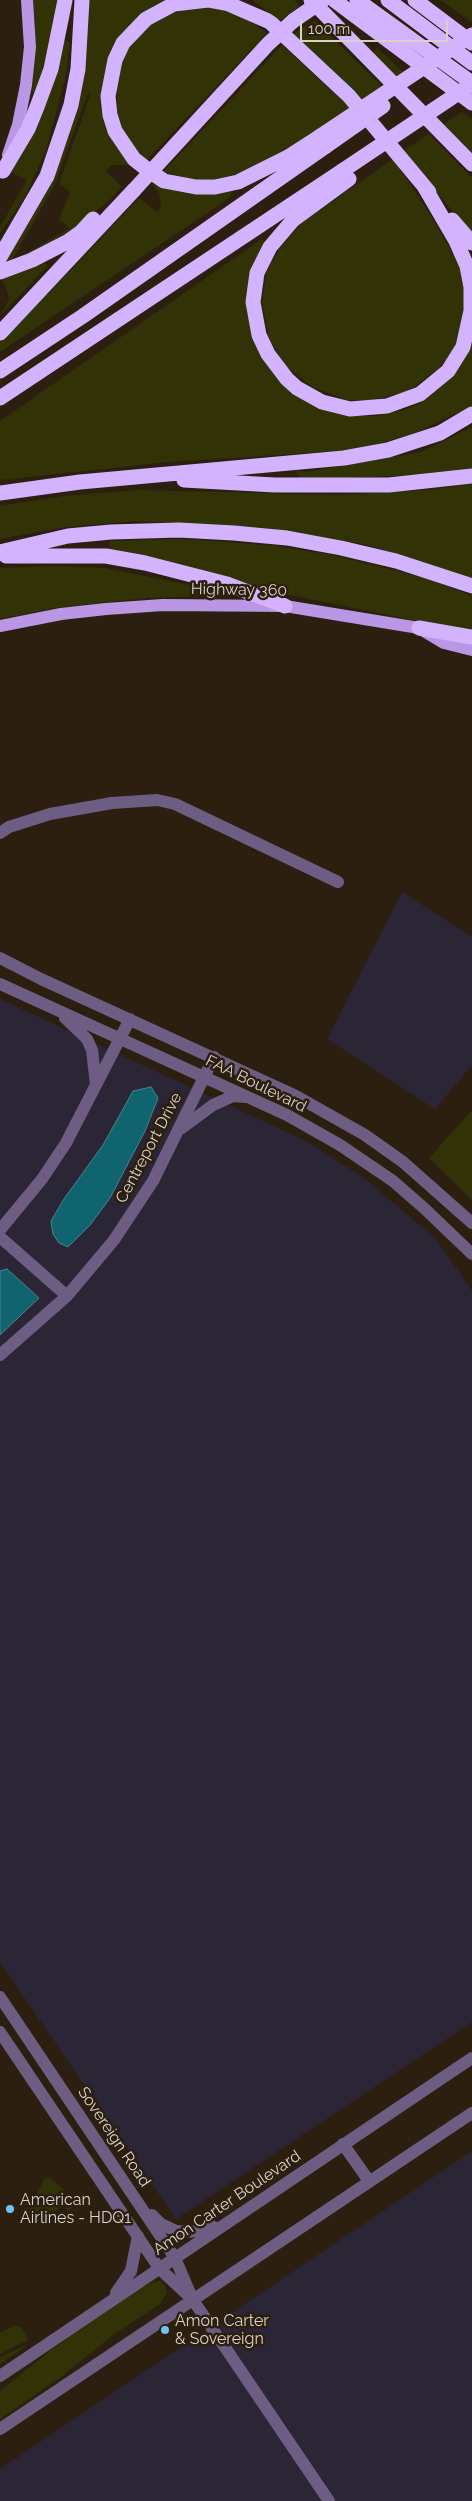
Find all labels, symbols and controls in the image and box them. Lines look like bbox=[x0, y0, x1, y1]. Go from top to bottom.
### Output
scale bar bbox=[302, 10, 450, 42]
text: 100 m bbox=[308, 20, 350, 38]
street label: Highway 360 bbox=[191, 580, 287, 600]
street label: FAA Boulevard bbox=[202, 1051, 310, 1117]
street label: Centreport Drive bbox=[112, 1089, 186, 1207]
street label: Sovereign Road bbox=[73, 2083, 155, 2191]
street label: Amon Carter Boulevard bbox=[150, 2146, 304, 2260]
place label: American Airlines - HDQ1 bbox=[20, 2190, 131, 2228]
marker: American Airlines - HDQ1 bbox=[4, 2203, 16, 2215]
place label: Amon Carter & Sovereign bbox=[175, 2311, 269, 2349]
marker: Amon Carter & Sovereign bbox=[159, 2324, 171, 2336]

